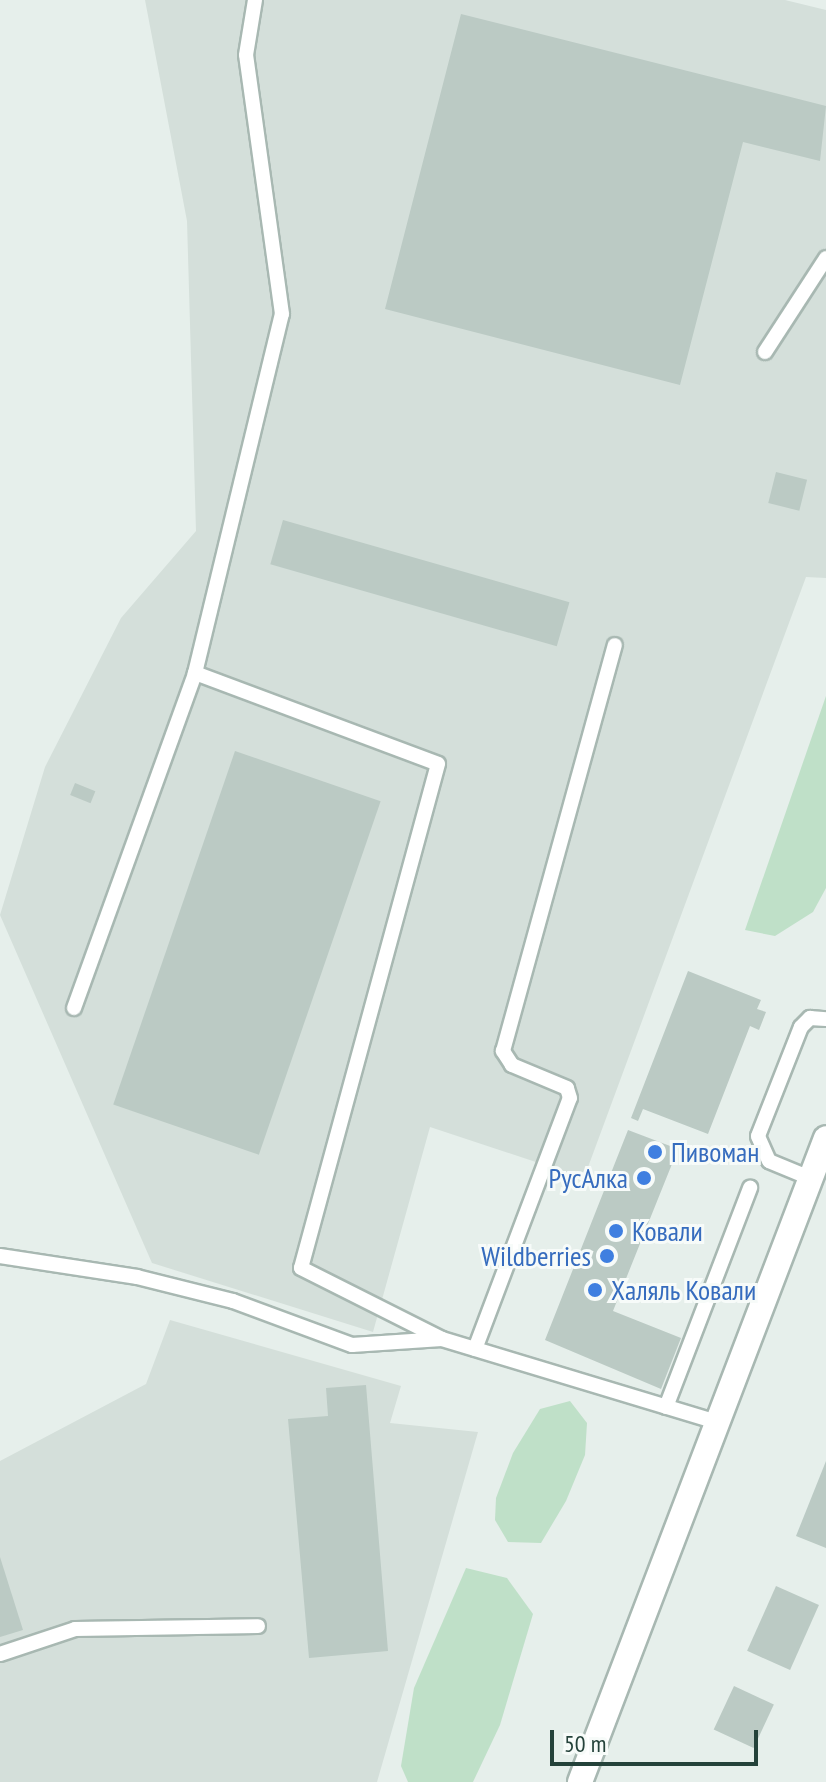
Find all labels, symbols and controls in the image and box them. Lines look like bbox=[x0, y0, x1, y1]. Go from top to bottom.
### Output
place label: Пивоман bbox=[671, 1135, 759, 1169]
marker: Пивоман bbox=[646, 1143, 664, 1161]
place label: РусАлка bbox=[549, 1161, 628, 1195]
marker: РусАлка bbox=[635, 1169, 653, 1187]
place label: Ковали bbox=[632, 1214, 703, 1248]
marker: Ковали bbox=[607, 1222, 625, 1240]
place label: Wildberries bbox=[481, 1239, 591, 1273]
marker: Wildberries bbox=[598, 1247, 616, 1265]
place label: Халяль Ковали bbox=[611, 1273, 757, 1307]
marker: Халяль Ковали bbox=[586, 1281, 604, 1299]
scale bar bbox=[554, 1714, 762, 1764]
text: 50 m bbox=[564, 1728, 606, 1759]

